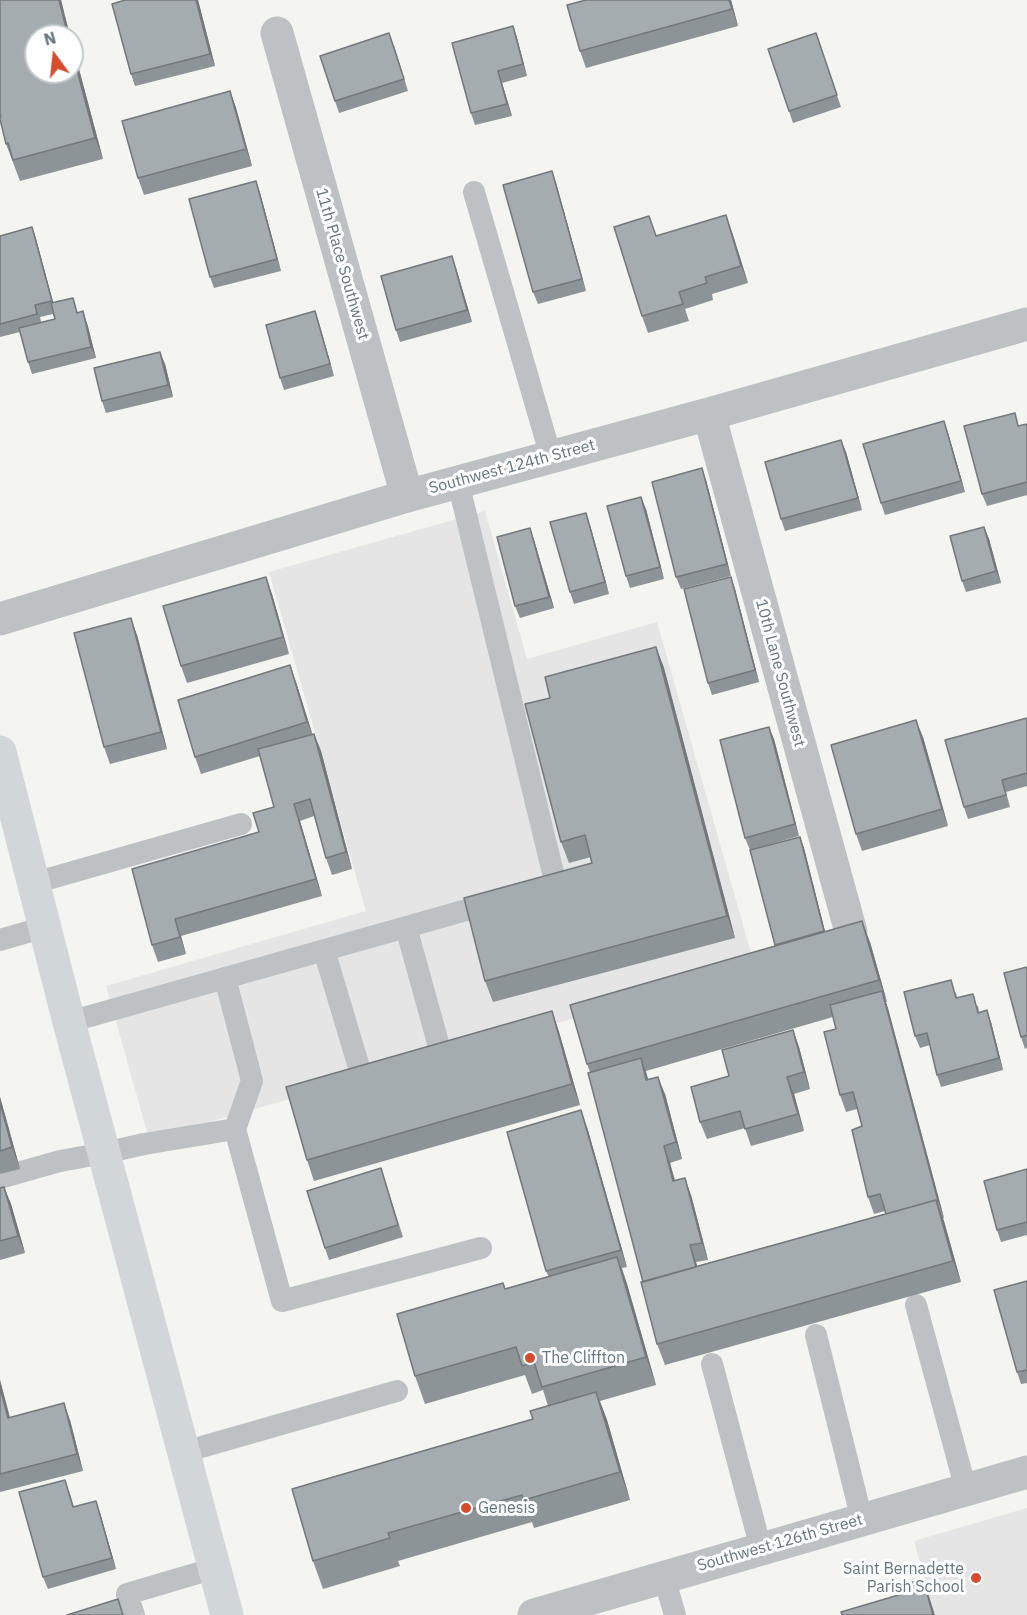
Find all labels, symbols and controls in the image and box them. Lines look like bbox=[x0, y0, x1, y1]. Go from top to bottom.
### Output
north arrow bbox=[24, 24, 84, 84]
text: N bbox=[42, 27, 58, 50]
street label: 11th Place Southwest bbox=[311, 186, 373, 342]
street label: Southwest 124th Street bbox=[427, 436, 597, 498]
street label: 10th Lane Southwest bbox=[751, 597, 809, 749]
place label: The Cliffton bbox=[542, 1348, 625, 1368]
marker: The Cliffton bbox=[523, 1351, 537, 1365]
place label: Genesis bbox=[478, 1498, 535, 1518]
marker: Genesis bbox=[459, 1501, 473, 1515]
street label: Southwest 126th Street bbox=[695, 1510, 865, 1576]
place label: Saint Bernadette Parish School bbox=[843, 1559, 964, 1597]
marker: Saint Bernadette Parish School bbox=[969, 1571, 983, 1585]

